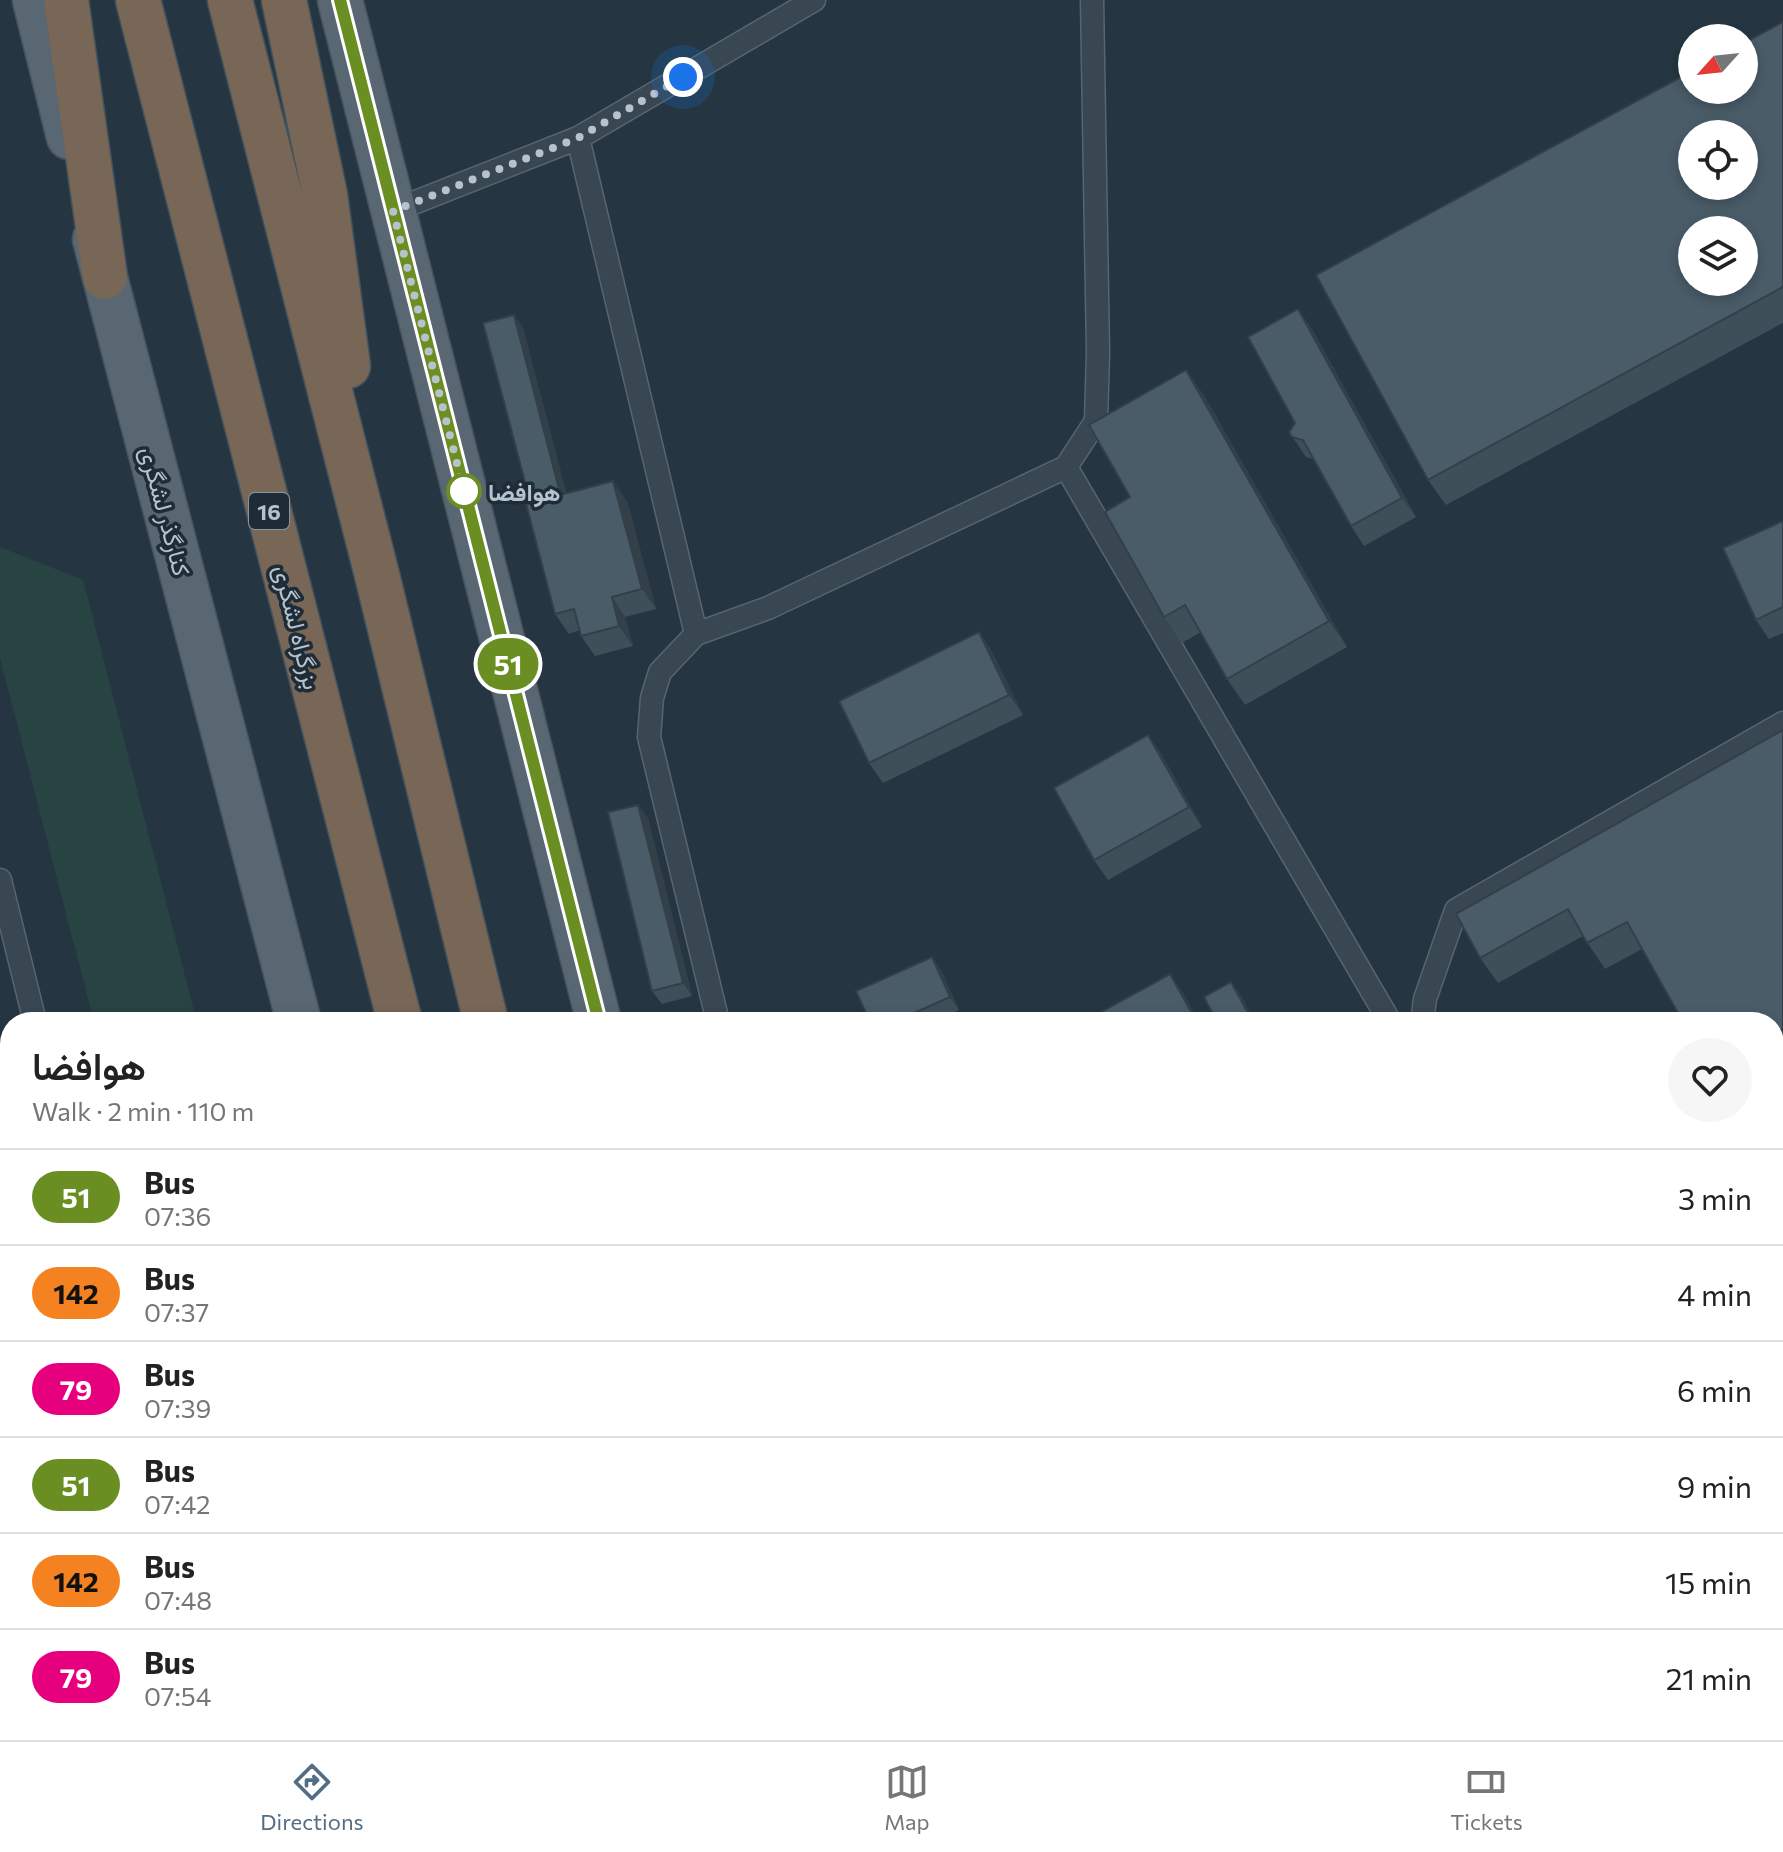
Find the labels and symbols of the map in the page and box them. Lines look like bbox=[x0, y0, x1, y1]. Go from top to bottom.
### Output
north arrow bbox=[1678, 24, 1758, 104]
your location bbox=[663, 57, 703, 97]
street label: کنارگذر لشگری bbox=[133, 443, 197, 579]
marker: هوافضا bbox=[447, 474, 481, 508]
place label: هوافضا bbox=[488, 477, 560, 508]
road number: 16 bbox=[249, 493, 289, 529]
street label: بزرگراه لشگری bbox=[267, 562, 327, 693]
line badge: 51 bbox=[472, 638, 544, 690]

